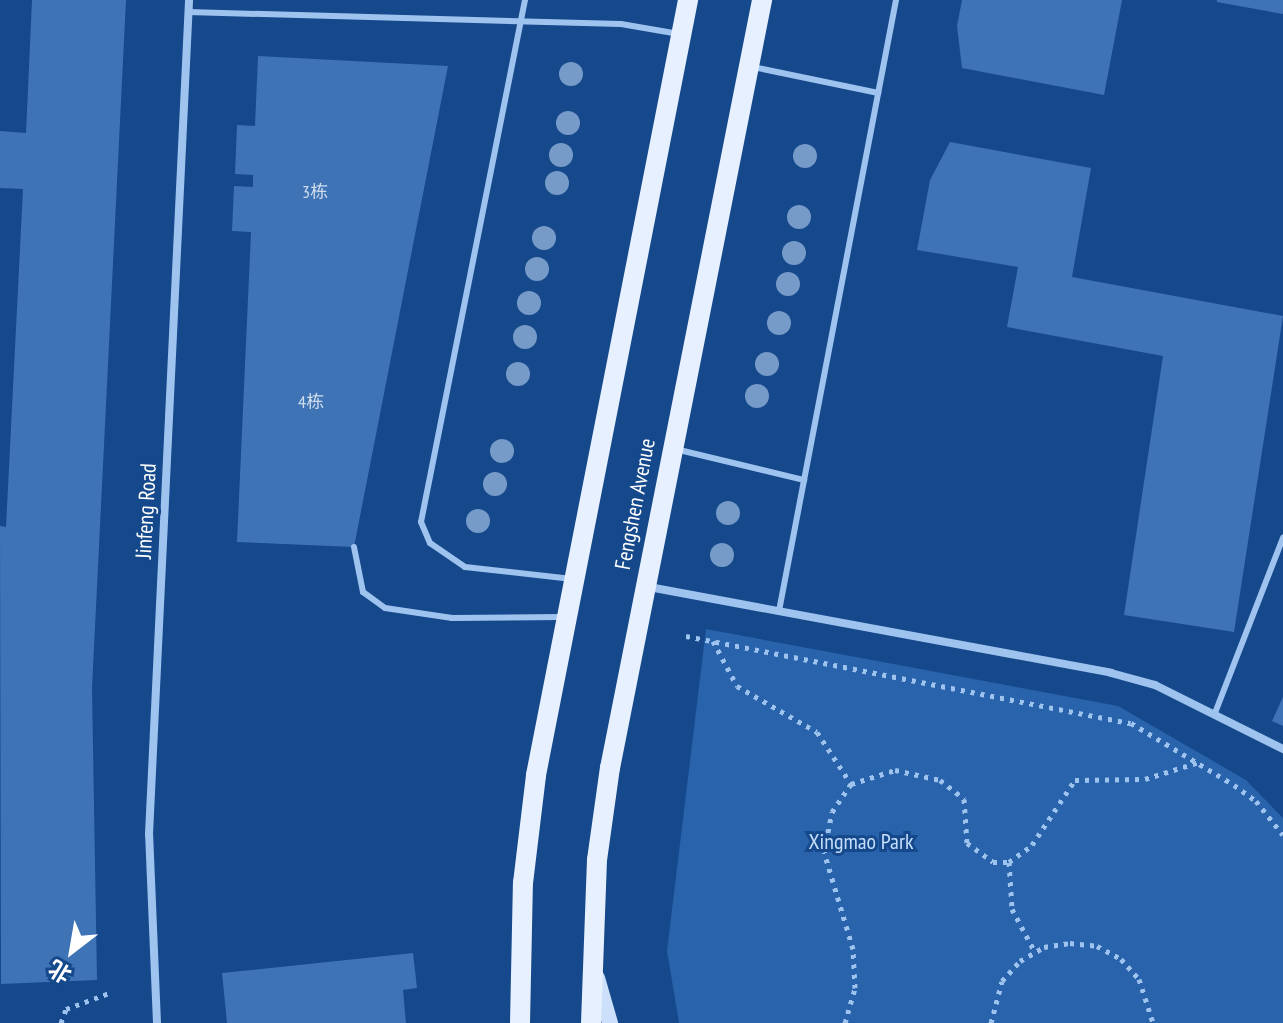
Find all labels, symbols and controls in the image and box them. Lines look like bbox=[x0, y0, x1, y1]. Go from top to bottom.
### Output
house number: 3栋 bbox=[302, 181, 328, 203]
house number: 4栋 bbox=[298, 391, 324, 413]
street label: Fengshen Avenue bbox=[609, 436, 661, 572]
street label: Jinfeng Road bbox=[130, 463, 162, 559]
park label: Xingmao Park bbox=[809, 829, 913, 855]
north arrow bbox=[32, 911, 112, 991]
text: 北 bbox=[43, 954, 76, 989]

